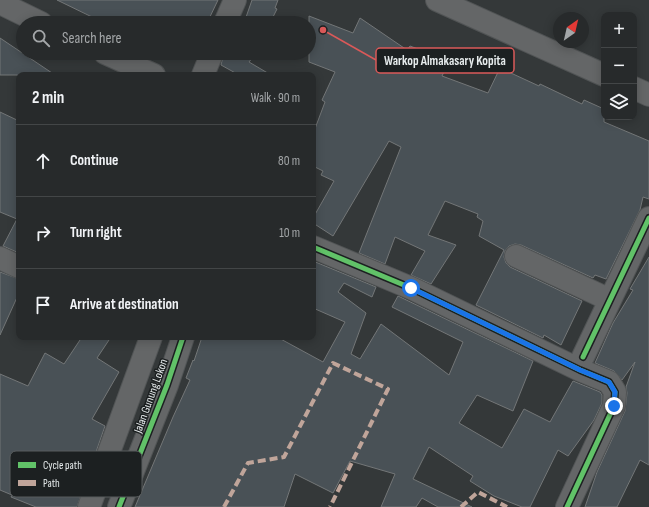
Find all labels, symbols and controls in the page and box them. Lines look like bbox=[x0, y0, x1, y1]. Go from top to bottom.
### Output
north arrow bbox=[553, 12, 589, 48]
map controls bbox=[601, 12, 637, 120]
button: + bbox=[601, 12, 637, 48]
search box bbox=[16, 16, 316, 60]
icon: search bbox=[30, 27, 52, 49]
text: Search here bbox=[62, 29, 122, 48]
callout: Warkop Almakasary Kopita bbox=[376, 48, 514, 73]
button: − bbox=[601, 48, 637, 84]
text: Warkop Almakasary Kopita bbox=[384, 53, 506, 69]
button: layers bbox=[601, 84, 637, 120]
text: 2 min bbox=[32, 88, 64, 108]
text: Walk · 90 m bbox=[251, 90, 300, 106]
icon: ahead bbox=[32, 150, 54, 172]
text: Continue bbox=[70, 151, 119, 170]
text: 80 m bbox=[278, 153, 300, 169]
icon: right bbox=[32, 222, 54, 244]
text: Turn right bbox=[70, 223, 122, 242]
text: 10 m bbox=[279, 225, 300, 241]
route start bbox=[402, 279, 420, 297]
icon: arrive bbox=[32, 294, 54, 316]
text: Arrive at destination bbox=[70, 295, 179, 314]
street label: Jalan Gunung Lokon bbox=[130, 357, 171, 436]
route end bbox=[605, 397, 623, 415]
legend bbox=[10, 451, 142, 497]
text: Cycle path bbox=[43, 459, 82, 472]
text: Path bbox=[43, 477, 60, 490]

